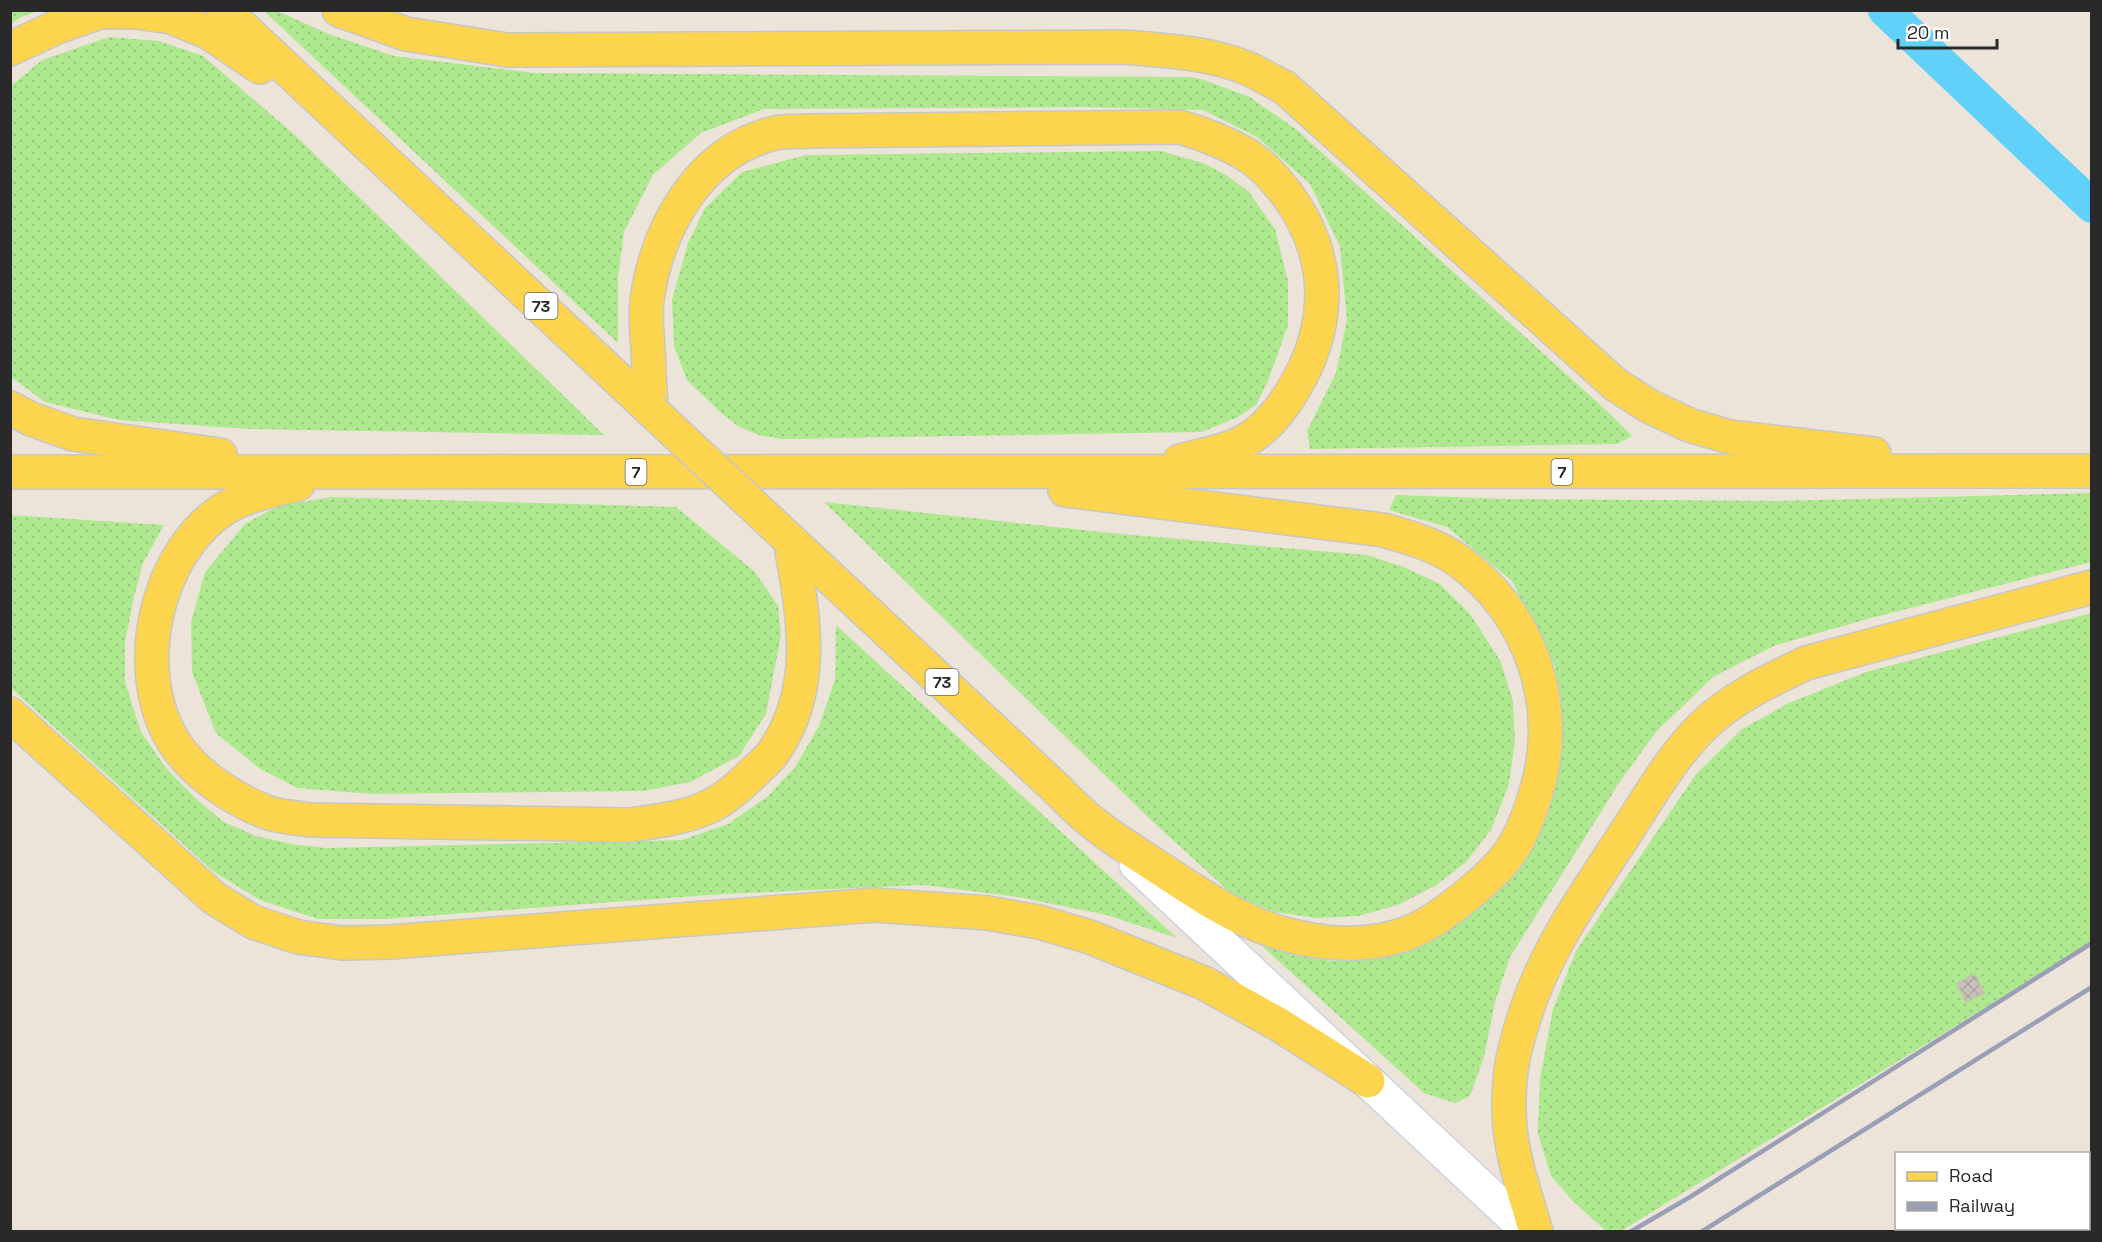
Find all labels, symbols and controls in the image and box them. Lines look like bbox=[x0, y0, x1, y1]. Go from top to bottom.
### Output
scale bar bbox=[1898, 12, 1997, 50]
text: 20 m bbox=[1907, 21, 1950, 44]
road number: 73 bbox=[524, 293, 558, 319]
road number: 7 bbox=[626, 459, 646, 485]
road number: 7 bbox=[1552, 459, 1572, 485]
road number: 73 bbox=[926, 669, 958, 695]
legend bbox=[1895, 1152, 2090, 1230]
text: Road bbox=[1949, 1164, 1993, 1187]
text: Railway bbox=[1949, 1194, 2015, 1217]

